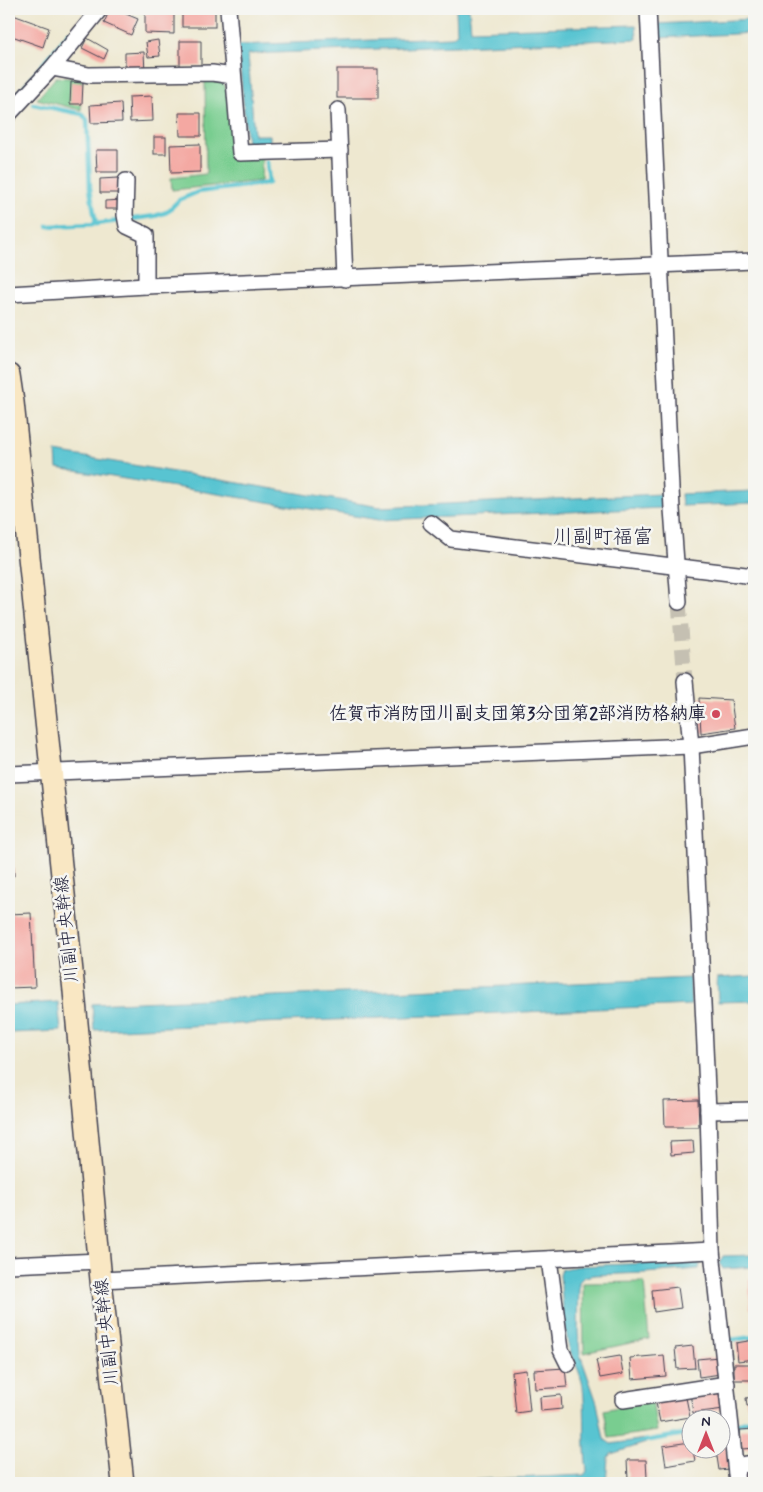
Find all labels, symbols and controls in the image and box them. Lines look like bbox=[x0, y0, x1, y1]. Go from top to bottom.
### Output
district label: 川副町福富 bbox=[553, 524, 653, 551]
place label: 佐賀市消防団川副支団第3分団第2部消防格納庫 bbox=[329, 702, 706, 726]
marker: 佐賀市消防団川副支団第3分団第2部消防格納庫 bbox=[710, 708, 722, 720]
street label: 川副中央幹線 bbox=[49, 874, 85, 984]
street label: 川副中央幹線 bbox=[89, 1277, 125, 1387]
north arrow bbox=[680, 1410, 730, 1460]
text: N bbox=[701, 1413, 711, 1431]

